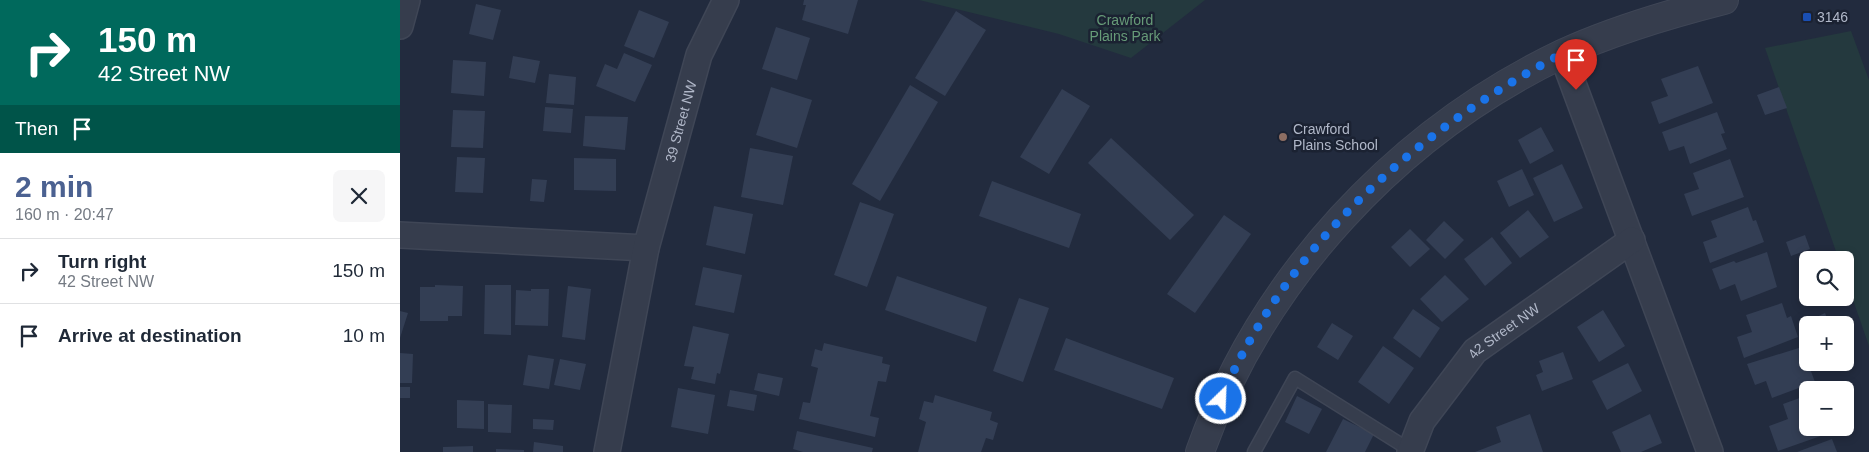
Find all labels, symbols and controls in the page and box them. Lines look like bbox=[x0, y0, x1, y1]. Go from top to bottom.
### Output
place label: 3146 bbox=[1817, 9, 1848, 25]
marker: 3146 bbox=[1801, 11, 1813, 23]
park label: Crawford Plains Park bbox=[1090, 12, 1161, 44]
icon: right bbox=[15, 20, 80, 85]
text: 150 m bbox=[98, 20, 197, 59]
pin bbox=[1555, 39, 1597, 90]
icon: arrive bbox=[1562, 46, 1590, 74]
text: 42 Street NW bbox=[98, 61, 230, 86]
street label: 39 Street NW bbox=[662, 78, 700, 164]
icon: arrive bbox=[68, 115, 96, 143]
text: Then bbox=[15, 118, 58, 139]
place label: Crawford Plains School bbox=[1293, 121, 1378, 153]
marker: Crawford Plains School bbox=[1277, 131, 1289, 143]
text: 2 min bbox=[15, 170, 93, 203]
button: close bbox=[333, 170, 385, 222]
text: 160 m · 20:47 bbox=[15, 206, 114, 223]
text: Turn right bbox=[58, 251, 146, 272]
map controls bbox=[1799, 251, 1854, 436]
button: search bbox=[1799, 251, 1854, 306]
icon: right bbox=[15, 257, 43, 285]
text: 150 m bbox=[332, 260, 385, 281]
text: 42 Street NW bbox=[58, 273, 154, 290]
street label: 42 Street NW bbox=[1464, 300, 1543, 361]
button: + bbox=[1799, 316, 1854, 371]
icon: arrive bbox=[15, 322, 43, 350]
text: Arrive at destination bbox=[58, 325, 242, 346]
text: 10 m bbox=[343, 325, 385, 346]
position arrow bbox=[1194, 372, 1246, 424]
button: − bbox=[1799, 381, 1854, 436]

